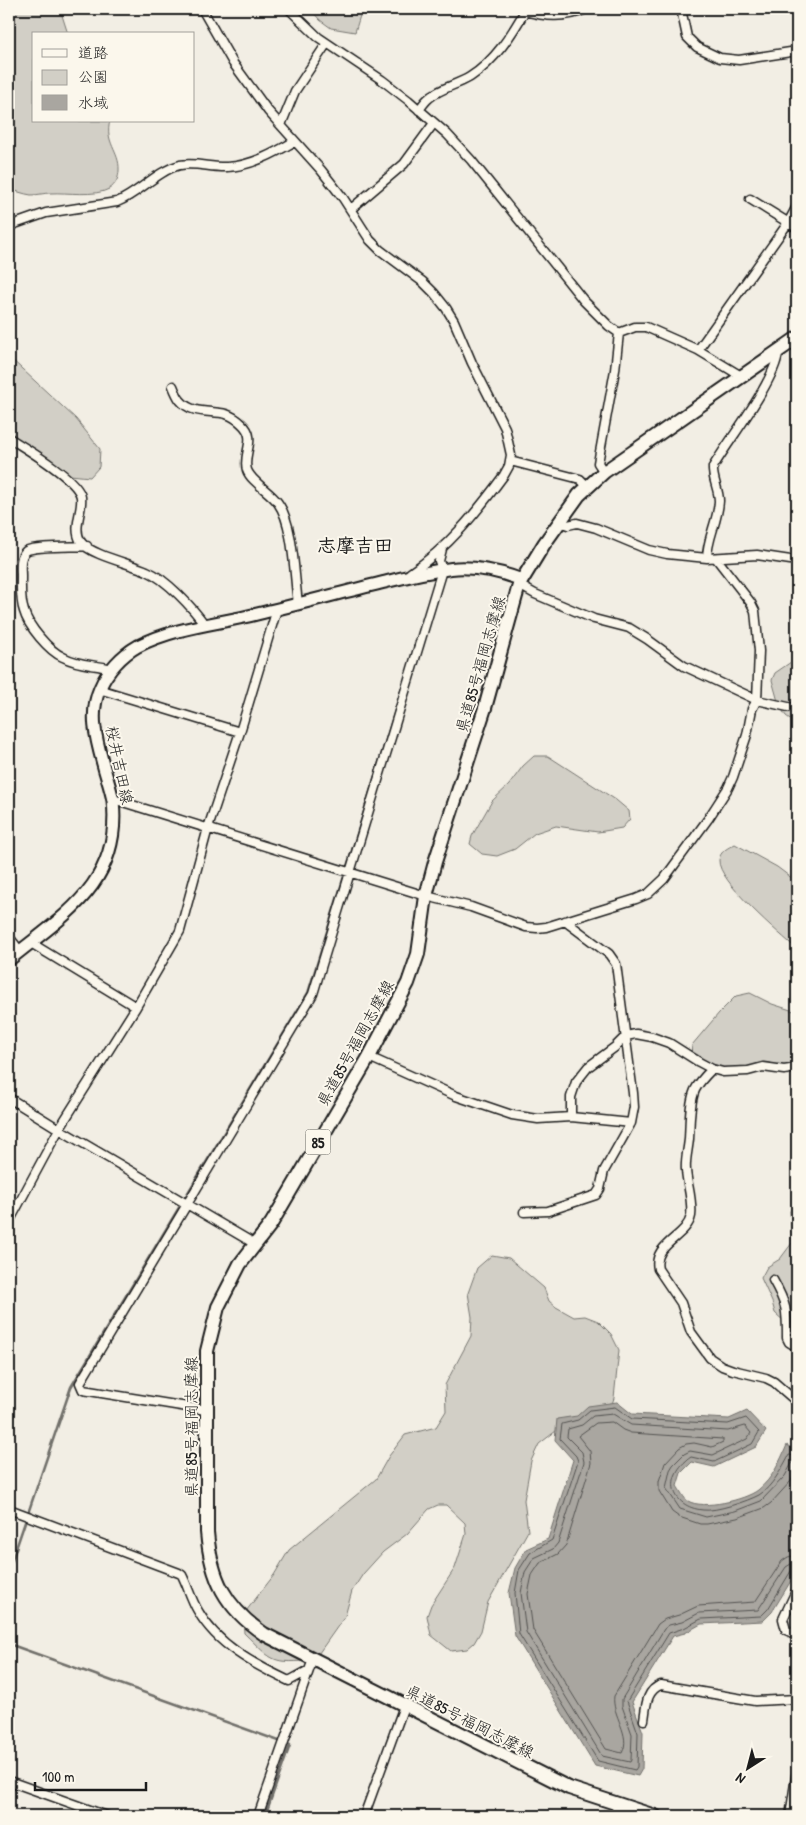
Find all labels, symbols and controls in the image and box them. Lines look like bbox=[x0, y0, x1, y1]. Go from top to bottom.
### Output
legend bbox=[32, 32, 195, 122]
text: 道路 bbox=[78, 42, 108, 63]
text: 公園 bbox=[78, 66, 108, 87]
text: 水域 bbox=[78, 92, 108, 113]
district label: 志摩吉田 bbox=[317, 532, 393, 558]
street label: 県道85号福岡志摩線 bbox=[450, 593, 510, 735]
street label: 桜井吉田線 bbox=[101, 724, 139, 806]
street label: 県道85号福岡志摩線 bbox=[311, 976, 399, 1110]
road number: 85 bbox=[306, 1130, 330, 1154]
street label: 県道85号福岡志摩線 bbox=[180, 1356, 202, 1498]
street label: 県道85号福岡志摩線 bbox=[402, 1679, 538, 1763]
north arrow bbox=[724, 1742, 774, 1792]
scale bar bbox=[35, 1760, 146, 1792]
text: 100 m bbox=[42, 1766, 75, 1787]
text: N bbox=[731, 1769, 749, 1789]

